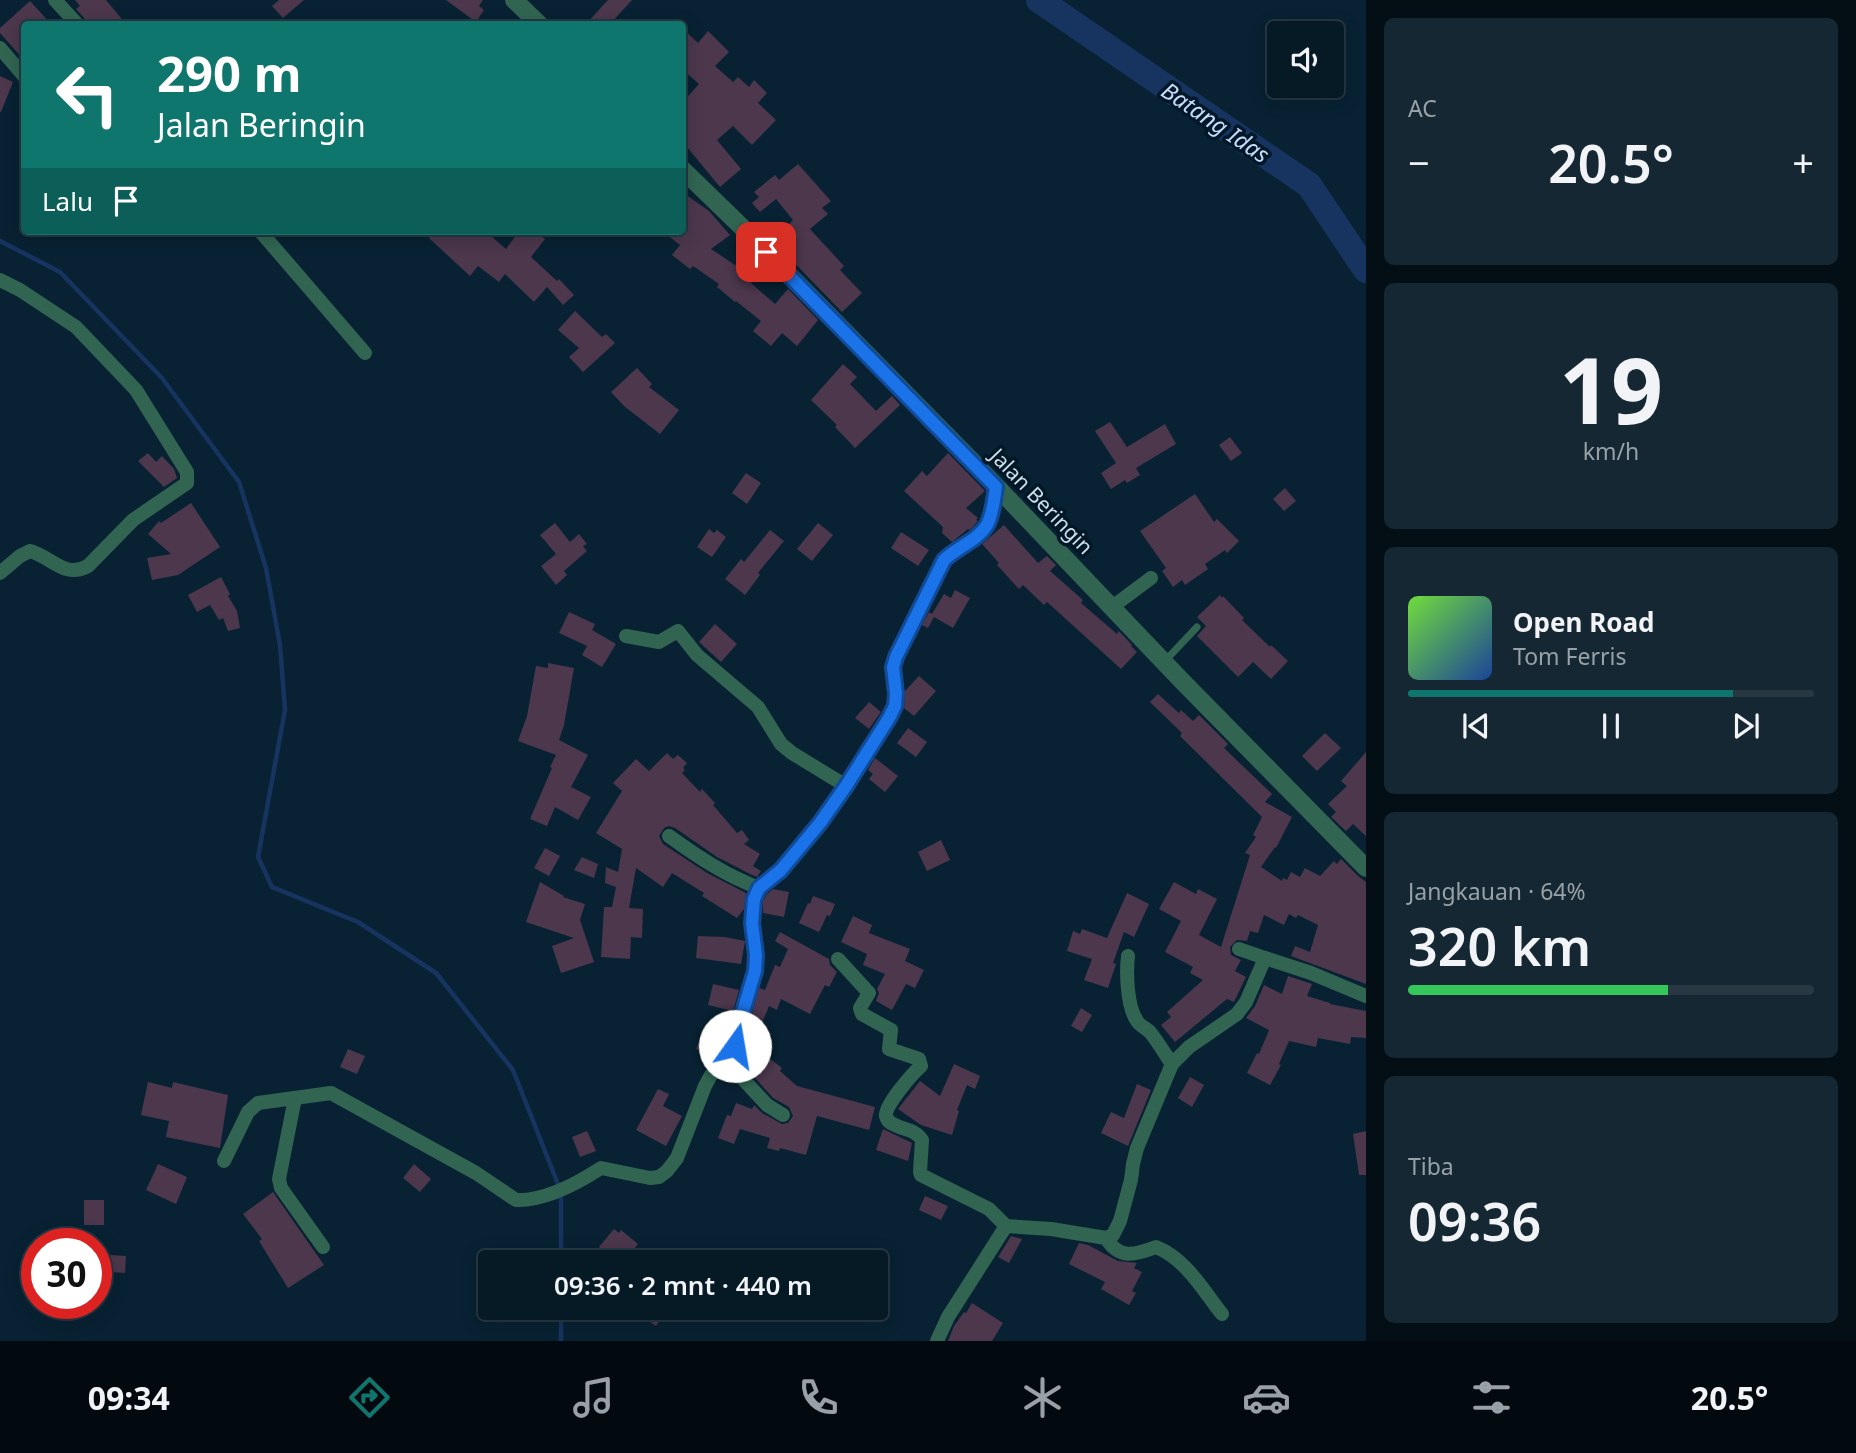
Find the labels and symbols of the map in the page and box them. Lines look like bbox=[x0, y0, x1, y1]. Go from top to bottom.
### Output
water label: Batang Idas bbox=[1156, 74, 1276, 170]
pin bbox=[736, 222, 796, 282]
street label: Jalan Beringin bbox=[983, 441, 1100, 560]
position arrow bbox=[698, 1009, 772, 1083]
speed limit sign: 30 bbox=[21, 1228, 112, 1319]

